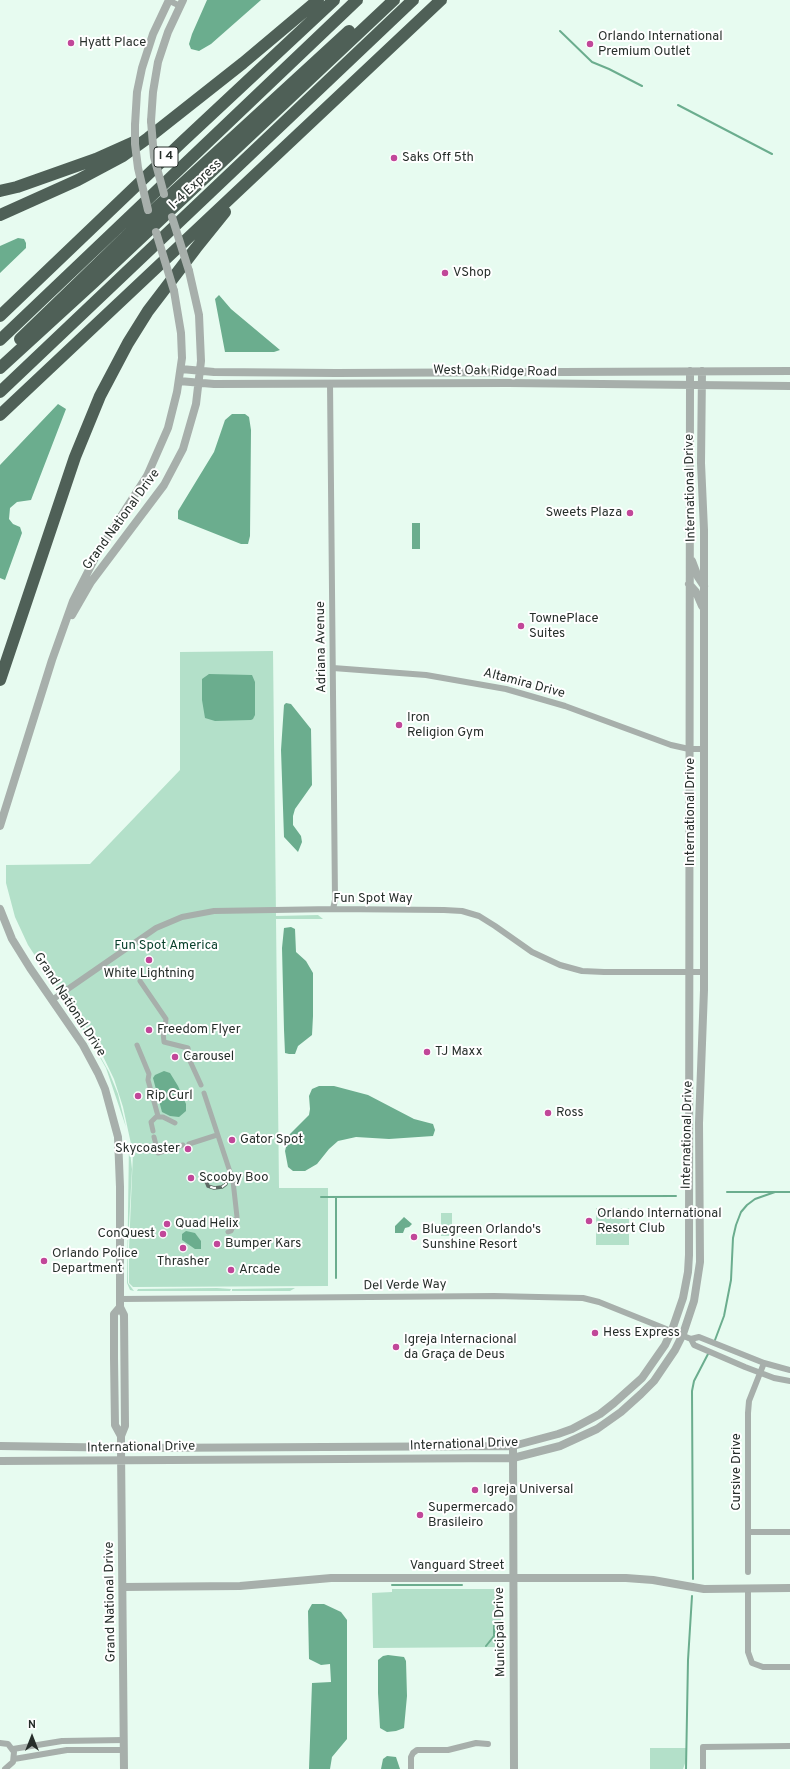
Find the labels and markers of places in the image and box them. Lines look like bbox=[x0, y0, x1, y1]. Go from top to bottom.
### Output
place label: Orlando International Premium Outlet bbox=[598, 29, 723, 60]
place label: Hyatt Place bbox=[79, 35, 146, 51]
marker: Hyatt Place bbox=[66, 38, 76, 48]
marker: Orlando International Premium Outlet bbox=[585, 39, 595, 49]
place label: Saks Off 5th bbox=[402, 150, 474, 166]
marker: Saks Off 5th bbox=[389, 153, 399, 163]
place label: VShop bbox=[453, 265, 491, 281]
marker: VShop bbox=[440, 268, 450, 278]
place label: Sweets Plaza bbox=[546, 505, 622, 521]
marker: Sweets Plaza bbox=[625, 508, 635, 518]
place label: TownePlace Suites bbox=[529, 611, 599, 642]
marker: TownePlace Suites bbox=[516, 621, 526, 631]
place label: Iron Religion Gym bbox=[407, 710, 484, 741]
marker: Iron Religion Gym bbox=[394, 720, 404, 730]
marker: White Lightning bbox=[144, 955, 154, 965]
place label: White Lightning bbox=[103, 966, 195, 982]
place label: Freedom Flyer bbox=[157, 1022, 241, 1038]
marker: Freedom Flyer bbox=[144, 1025, 154, 1035]
place label: TJ Maxx bbox=[435, 1044, 482, 1060]
marker: TJ Maxx bbox=[422, 1047, 432, 1057]
place label: Carousel bbox=[183, 1049, 234, 1065]
marker: Carousel bbox=[170, 1052, 180, 1062]
place label: Rip Curl bbox=[146, 1088, 193, 1104]
marker: Rip Curl bbox=[133, 1091, 143, 1101]
place label: Ross bbox=[556, 1105, 584, 1121]
marker: Ross bbox=[543, 1108, 553, 1118]
place label: Gator Spot bbox=[240, 1132, 303, 1148]
marker: Gator Spot bbox=[227, 1135, 237, 1145]
place label: Skycoaster bbox=[115, 1141, 180, 1157]
marker: Skycoaster bbox=[183, 1144, 193, 1154]
place label: Scooby Boo bbox=[199, 1170, 268, 1186]
marker: Scooby Boo bbox=[186, 1173, 196, 1183]
place label: Orlando International Resort Club bbox=[597, 1206, 722, 1237]
place label: Quad Helix bbox=[175, 1216, 239, 1232]
marker: Orlando International Resort Club bbox=[584, 1216, 594, 1226]
marker: Quad Helix bbox=[162, 1219, 172, 1229]
place label: Bluegreen Orlando's Sunshine Resort bbox=[422, 1222, 541, 1253]
place label: ConQuest bbox=[98, 1226, 155, 1242]
marker: ConQuest bbox=[158, 1229, 168, 1239]
marker: Bluegreen Orlando's Sunshine Resort bbox=[409, 1232, 419, 1242]
place label: Bumper Kars bbox=[225, 1236, 301, 1252]
marker: Bumper Kars bbox=[212, 1239, 222, 1249]
marker: Thrasher bbox=[178, 1243, 188, 1253]
place label: Orlando Police Department bbox=[52, 1246, 138, 1277]
place label: Thrasher bbox=[157, 1254, 209, 1270]
marker: Orlando Police Department bbox=[39, 1256, 49, 1266]
place label: Arcade bbox=[239, 1262, 280, 1278]
marker: Arcade bbox=[226, 1265, 236, 1275]
place label: Hess Express bbox=[603, 1325, 680, 1341]
marker: Hess Express bbox=[590, 1328, 600, 1338]
place label: Igreja Internacional da Graça de Deus bbox=[404, 1332, 517, 1363]
marker: Igreja Internacional da Graça de Deus bbox=[391, 1342, 401, 1352]
place label: Igreja Universal bbox=[483, 1482, 573, 1498]
marker: Igreja Universal bbox=[470, 1485, 480, 1495]
place label: Supermercado Brasileiro bbox=[428, 1500, 514, 1531]
marker: Supermercado Brasileiro bbox=[415, 1510, 425, 1520]

